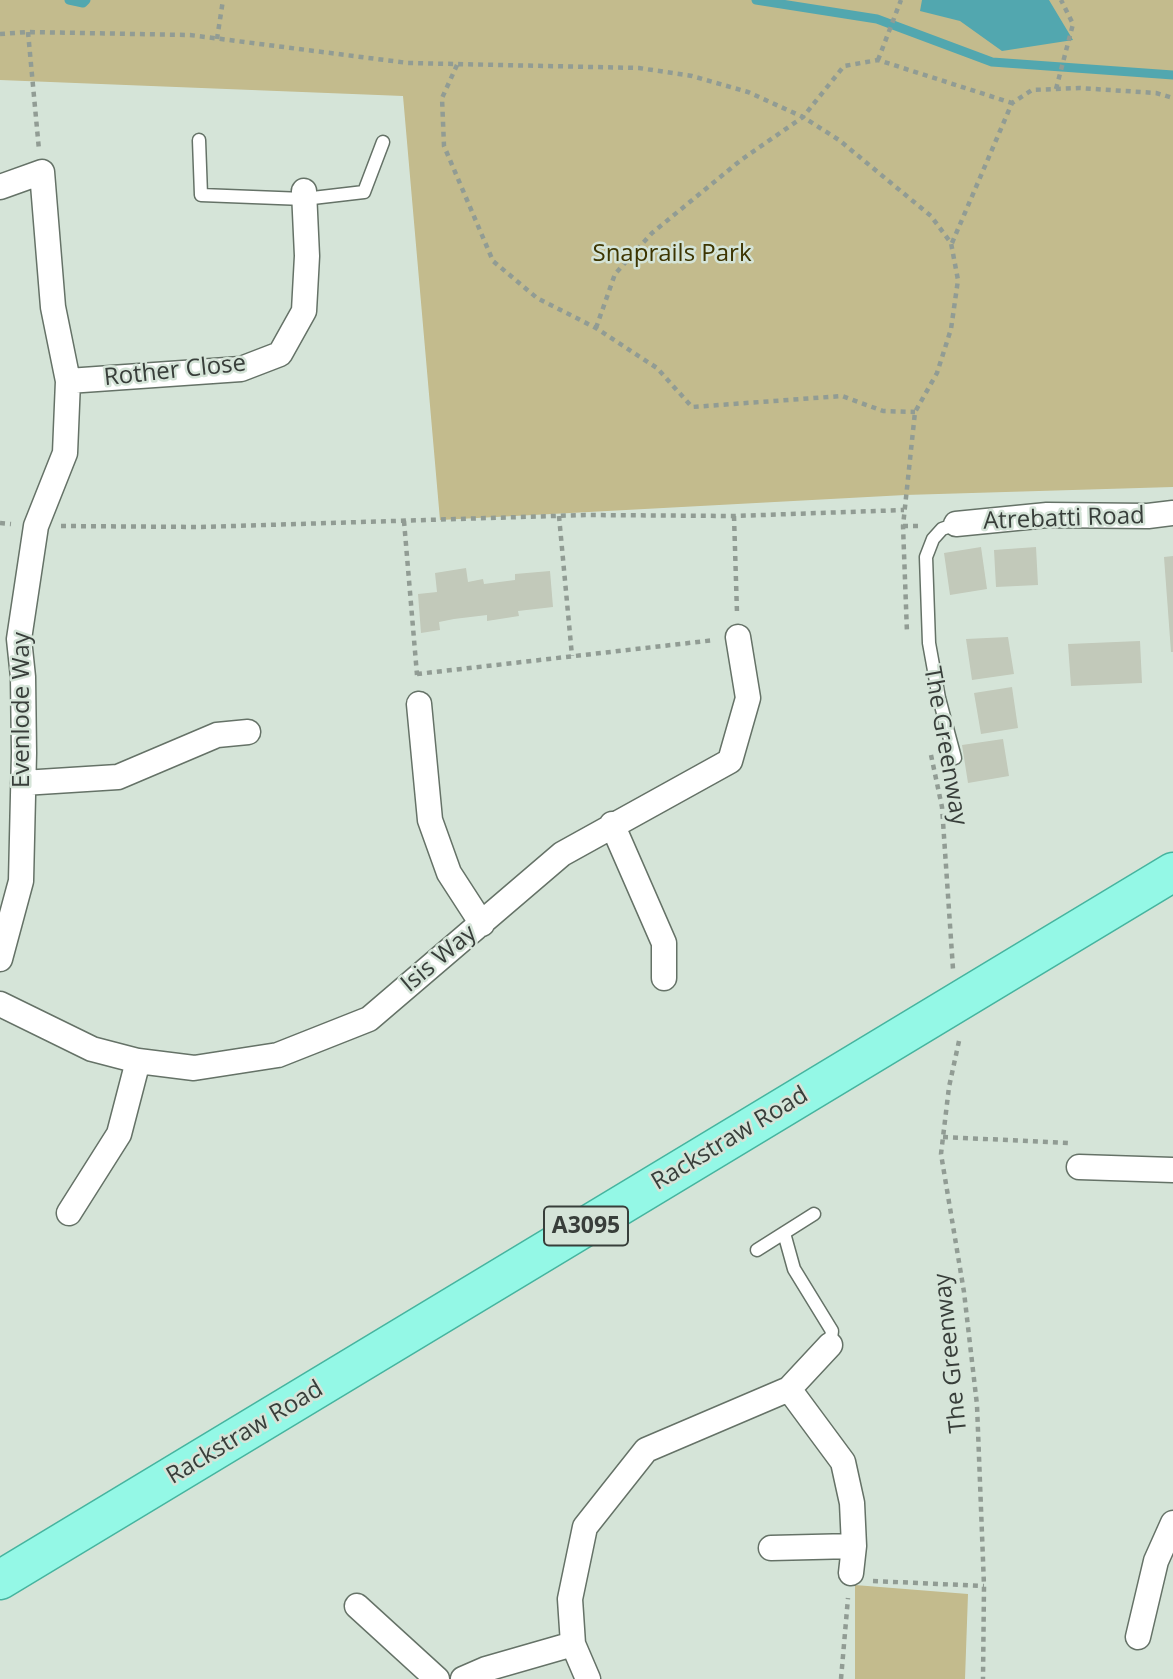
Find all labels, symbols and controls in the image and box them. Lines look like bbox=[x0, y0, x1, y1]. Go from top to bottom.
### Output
park label: Snaprails Park bbox=[592, 240, 752, 268]
street label: Rother Close bbox=[103, 349, 247, 393]
street label: Atrebatti Road bbox=[983, 502, 1145, 536]
street label: Evenlode Way bbox=[8, 632, 36, 788]
street label: The Greenway bbox=[917, 664, 973, 828]
street label: Isis Way bbox=[396, 919, 482, 999]
street label: Rackstraw Road bbox=[647, 1081, 813, 1197]
road number: A3095 bbox=[544, 1206, 628, 1246]
street label: The Greenway bbox=[928, 1272, 974, 1434]
street label: Rackstraw Road bbox=[162, 1375, 328, 1491]

